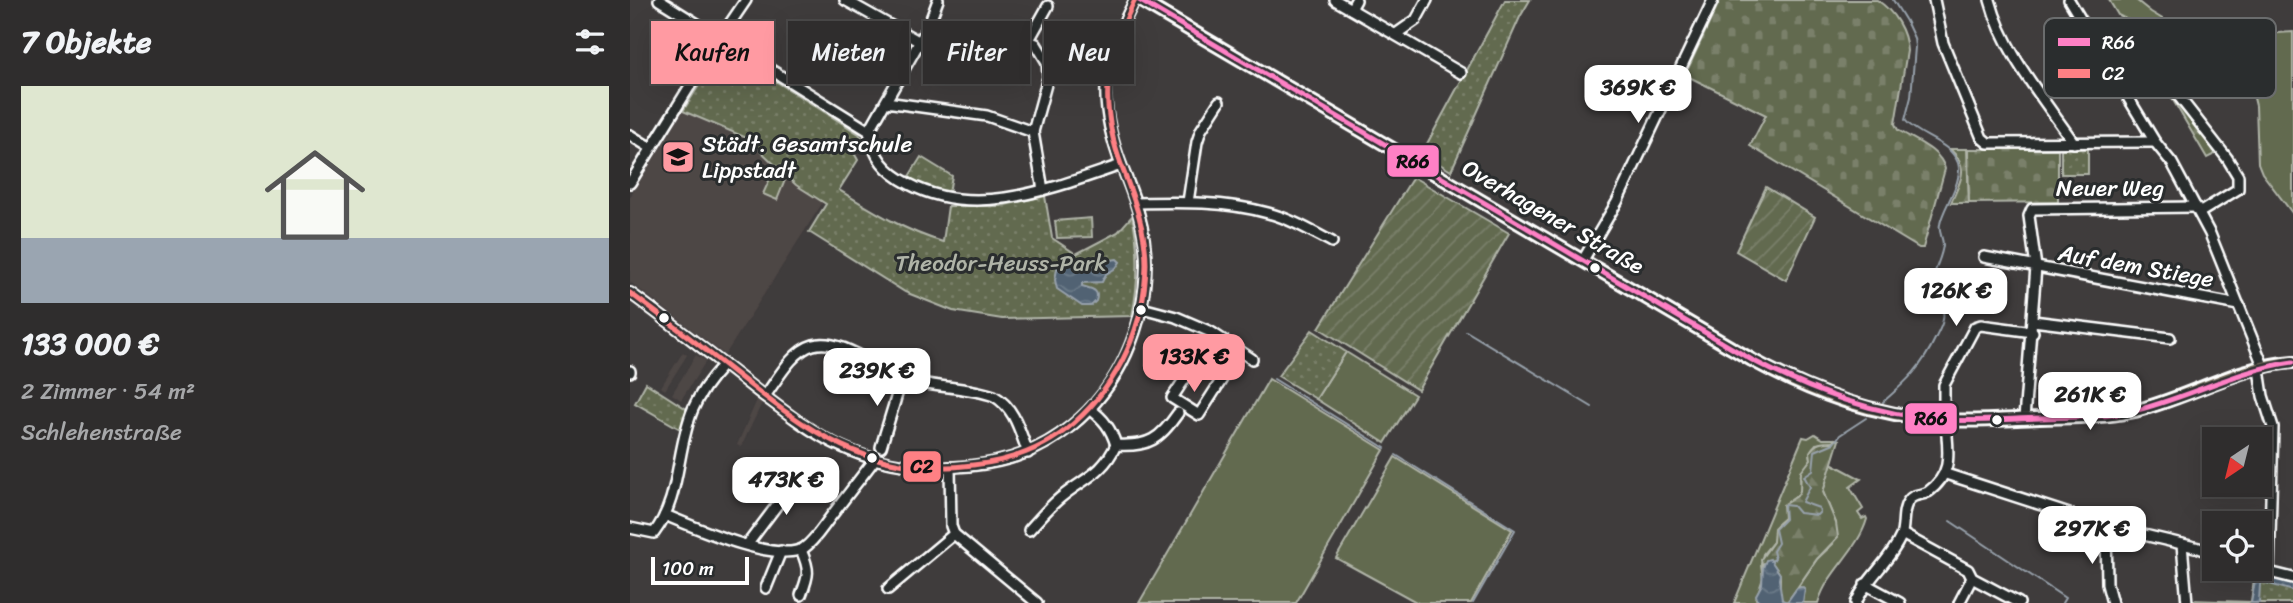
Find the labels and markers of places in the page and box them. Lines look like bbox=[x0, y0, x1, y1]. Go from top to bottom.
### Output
pin: 369K € bbox=[1581, 66, 1695, 125]
place label: Städt. Gesamtschule Lippstadt bbox=[702, 124, 913, 191]
school or university icon: Städt. Gesamtschule Lippstadt bbox=[659, 138, 697, 176]
unlabelled marker bbox=[1588, 261, 1602, 275]
pin: 126K € bbox=[1899, 268, 2013, 328]
unlabelled marker bbox=[1134, 303, 1148, 317]
unlabelled marker bbox=[657, 311, 671, 325]
pin: 133K € bbox=[1137, 334, 1251, 394]
pin: 239K € bbox=[820, 348, 934, 408]
pin: 261K € bbox=[2033, 372, 2147, 432]
unlabelled marker bbox=[1990, 413, 2004, 427]
unlabelled marker bbox=[865, 451, 879, 465]
pin: 473K € bbox=[729, 458, 843, 517]
pin: 297K € bbox=[2035, 506, 2149, 566]

